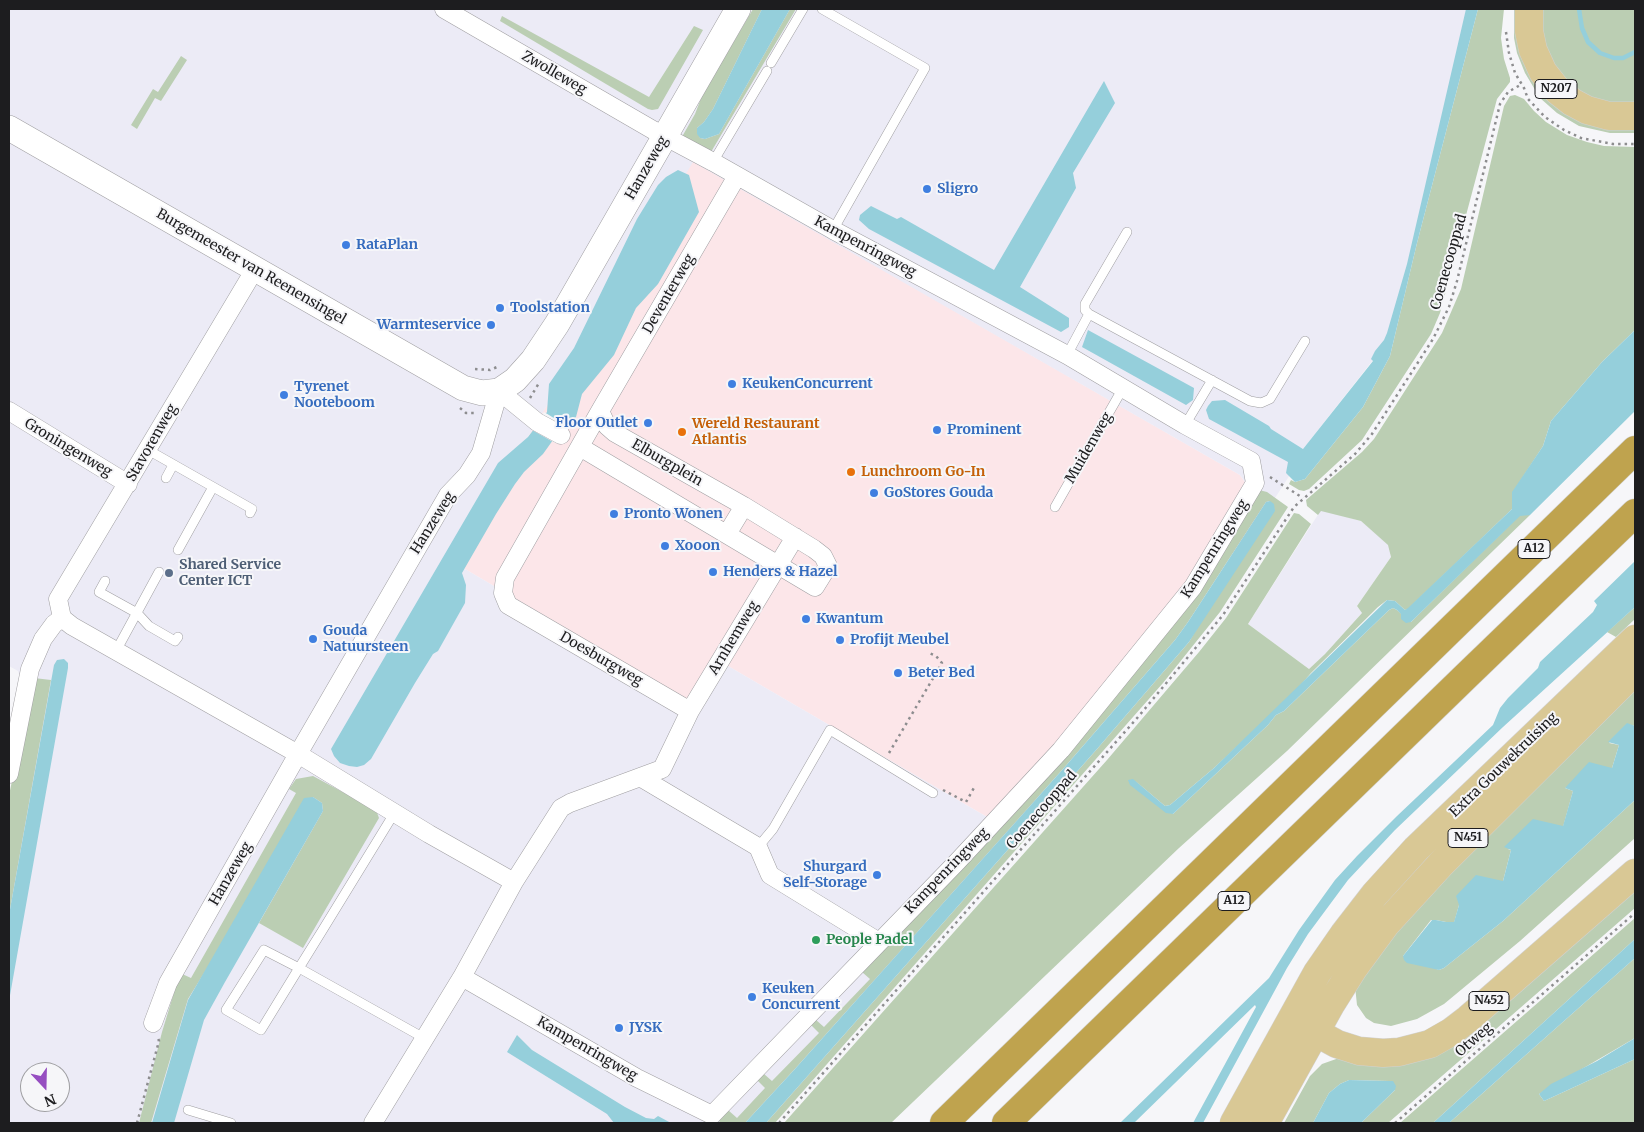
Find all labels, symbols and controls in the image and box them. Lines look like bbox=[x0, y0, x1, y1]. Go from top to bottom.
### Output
street label: Zwolleweg bbox=[519, 48, 589, 98]
road number: N207 bbox=[1535, 80, 1577, 98]
street label: Hanzeweg bbox=[622, 133, 672, 203]
place label: Sligro bbox=[937, 181, 978, 197]
marker: Sligro bbox=[921, 183, 933, 195]
street label: Burgemeester van Reenensingel bbox=[153, 206, 349, 328]
street label: Coenecooppad bbox=[1427, 212, 1471, 312]
street label: Kampenringweg bbox=[811, 213, 919, 281]
place label: RataPlan bbox=[356, 237, 418, 253]
marker: RataPlan bbox=[340, 239, 352, 251]
street label: Deventerweg bbox=[639, 251, 699, 337]
place label: Toolstation bbox=[510, 300, 590, 316]
marker: Toolstation bbox=[494, 302, 506, 314]
place label: Warmteservice bbox=[377, 317, 481, 333]
marker: Warmteservice bbox=[485, 319, 497, 331]
place label: KeukenConcurrent bbox=[742, 376, 873, 392]
marker: KeukenConcurrent bbox=[726, 378, 738, 390]
place label: Tyrenet Nooteboom bbox=[294, 379, 375, 412]
marker: Tyrenet Nooteboom bbox=[278, 389, 290, 401]
street label: Stavorenweg bbox=[123, 401, 181, 485]
street label: Muidenweg bbox=[1062, 410, 1116, 486]
street label: Groningenweg bbox=[21, 415, 115, 481]
place label: Floor Outlet bbox=[555, 415, 638, 431]
place label: Wereld Restaurant Atlantis bbox=[692, 416, 820, 448]
marker: Floor Outlet bbox=[642, 417, 654, 429]
place label: Prominent bbox=[947, 422, 1022, 438]
marker: Prominent bbox=[931, 424, 943, 436]
marker: Wereld Restaurant Atlantis bbox=[676, 426, 688, 438]
street label: Elburgplein bbox=[629, 436, 705, 490]
place label: Lunchroom Go-In bbox=[861, 464, 985, 480]
marker: Lunchroom Go-In bbox=[845, 466, 857, 478]
place label: GoStores Gouda bbox=[884, 485, 993, 501]
marker: GoStores Gouda bbox=[868, 487, 880, 499]
street label: Hanzeweg bbox=[407, 489, 459, 557]
street label: Kampenringweg bbox=[1178, 497, 1252, 601]
place label: Pronto Wonen bbox=[624, 506, 723, 522]
marker: Pronto Wonen bbox=[608, 508, 620, 520]
place label: Xooon bbox=[675, 538, 720, 554]
marker: Xooon bbox=[659, 540, 671, 552]
road number: A12 bbox=[1518, 540, 1550, 558]
place label: Shared Service Center ICT bbox=[179, 557, 281, 590]
place label: Henders & Hazel bbox=[723, 564, 837, 580]
marker: Henders & Hazel bbox=[707, 566, 719, 578]
marker: Shared Service Center ICT bbox=[163, 567, 175, 579]
street label: Arnhemweg bbox=[705, 598, 763, 678]
place label: Kwantum bbox=[816, 611, 883, 627]
marker: Kwantum bbox=[800, 613, 812, 625]
place label: Gouda Natuursteen bbox=[323, 623, 409, 656]
street label: Doesburgweg bbox=[556, 628, 646, 690]
place label: Profijt Meubel bbox=[850, 632, 949, 648]
marker: Gouda Natuursteen bbox=[307, 633, 319, 645]
marker: Profijt Meubel bbox=[834, 634, 846, 646]
place label: Beter Bed bbox=[908, 665, 975, 681]
marker: Beter Bed bbox=[892, 667, 904, 679]
street label: Extra Gouwekruising bbox=[1447, 709, 1561, 821]
street label: Coenecooppad bbox=[1003, 767, 1081, 853]
street label: Kampenringweg bbox=[902, 824, 992, 918]
road number: N451 bbox=[1448, 828, 1488, 848]
street label: Hanzeweg bbox=[206, 839, 256, 909]
place label: Shurgard Self-Storage bbox=[783, 859, 867, 892]
marker: Shurgard Self-Storage bbox=[871, 869, 883, 881]
road number: A12 bbox=[1218, 891, 1250, 910]
place label: People Padel bbox=[826, 932, 913, 948]
marker: People Padel bbox=[810, 934, 822, 946]
place label: Keuken Concurrent bbox=[762, 981, 840, 1014]
marker: Keuken Concurrent bbox=[746, 991, 758, 1003]
road number: N452 bbox=[1469, 991, 1509, 1010]
street label: Kampenringweg bbox=[534, 1013, 640, 1085]
street label: Otweg bbox=[1452, 1019, 1496, 1061]
place label: JYSK bbox=[629, 1020, 662, 1036]
marker: JYSK bbox=[613, 1022, 625, 1034]
north arrow bbox=[20, 1062, 70, 1112]
text: N bbox=[42, 1090, 58, 1110]

